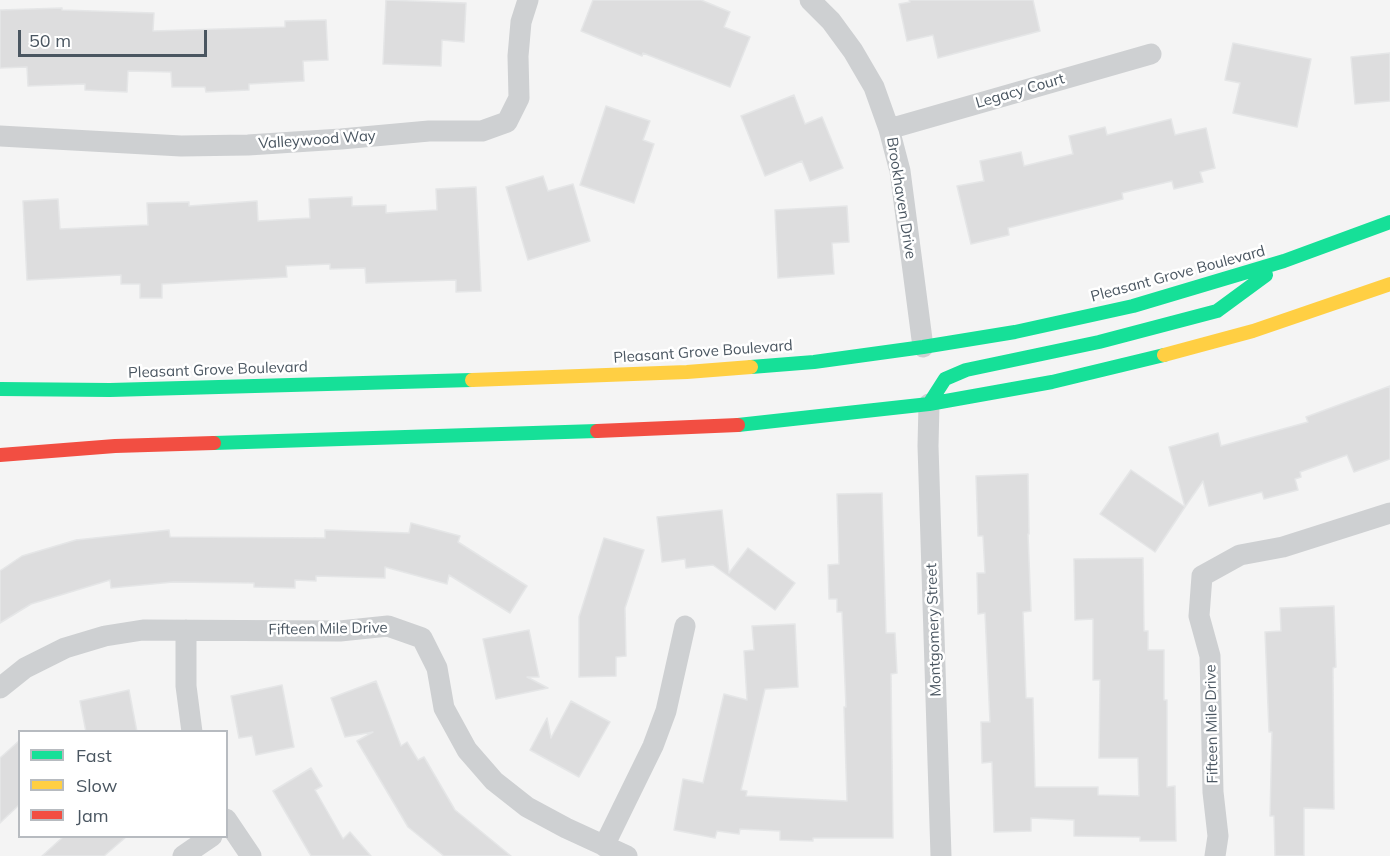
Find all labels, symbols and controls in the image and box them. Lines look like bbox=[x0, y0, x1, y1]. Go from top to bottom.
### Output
scale bar bbox=[21, 18, 210, 56]
text: 50 m bbox=[29, 29, 71, 52]
street label: Legacy Court bbox=[973, 70, 1067, 112]
street label: Valleywood Way bbox=[258, 127, 376, 153]
street label: Brookhaven Drive bbox=[882, 136, 920, 260]
street label: Pleasant Grove Boulevard bbox=[1089, 242, 1267, 306]
street label: Pleasant Grove Boulevard bbox=[613, 337, 793, 367]
street label: Pleasant Grove Boulevard bbox=[128, 358, 308, 382]
street label: Montgomery Street bbox=[923, 563, 945, 697]
street label: Fifteen Mile Drive bbox=[268, 619, 388, 639]
street label: Fifteen Mile Drive bbox=[1202, 664, 1222, 784]
legend bbox=[18, 730, 228, 838]
text: Fast bbox=[76, 744, 112, 767]
text: Slow bbox=[76, 774, 117, 797]
text: Jam bbox=[76, 804, 109, 827]

